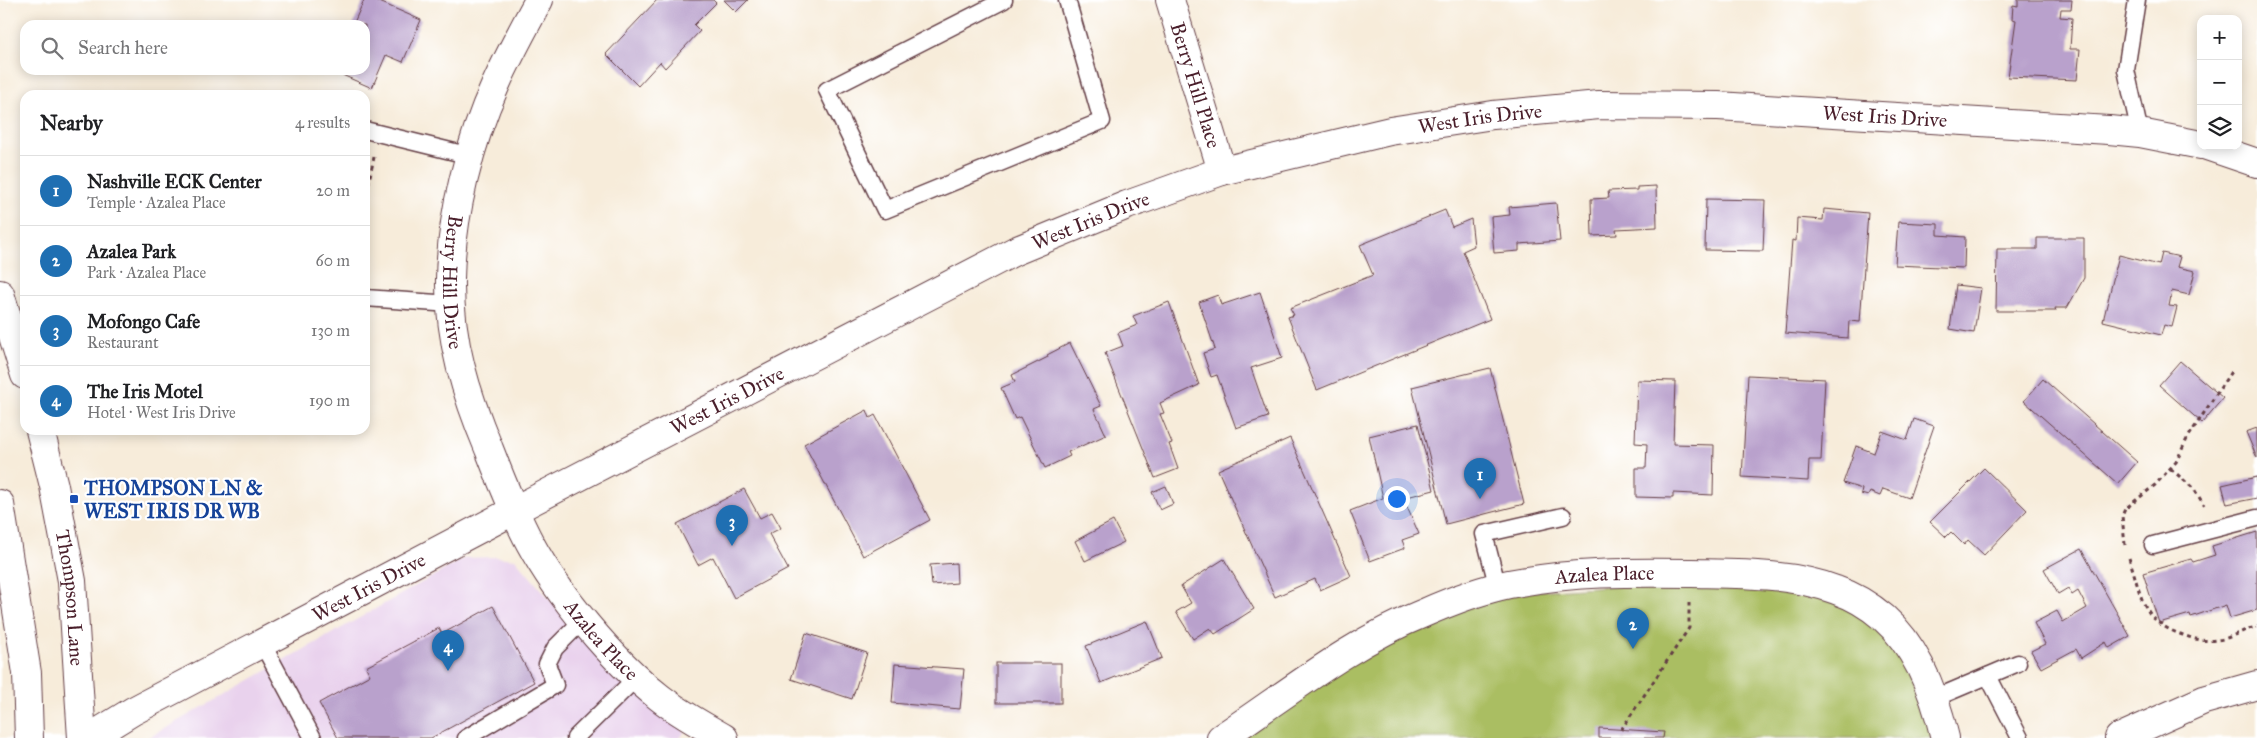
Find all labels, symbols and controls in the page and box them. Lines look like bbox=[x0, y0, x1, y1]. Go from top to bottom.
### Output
map controls bbox=[2197, 15, 2242, 150]
button: + bbox=[2197, 15, 2242, 60]
street label: Berry Hill Place bbox=[1165, 19, 1226, 151]
search box bbox=[20, 20, 370, 75]
icon: search bbox=[38, 34, 66, 62]
text: Search here bbox=[78, 36, 168, 59]
button: − bbox=[2197, 60, 2242, 105]
street label: West Iris Drive bbox=[1416, 98, 1543, 138]
street label: West Iris Drive bbox=[1822, 100, 1948, 132]
button: layers bbox=[2197, 105, 2242, 150]
text: Nearby bbox=[40, 110, 103, 136]
text: 4 results bbox=[295, 113, 350, 132]
text: Nashville ECK Center bbox=[87, 170, 262, 193]
text: 1 bbox=[53, 181, 59, 200]
text: 20 m bbox=[316, 181, 350, 200]
street label: West Iris Drive bbox=[1028, 186, 1153, 255]
text: Temple · Azalea Place bbox=[87, 193, 226, 212]
street label: Berry Hill Drive bbox=[438, 213, 468, 351]
text: Azalea Park bbox=[87, 240, 176, 263]
text: 2 bbox=[52, 251, 60, 270]
text: 60 m bbox=[316, 251, 350, 270]
text: Park · Azalea Place bbox=[87, 263, 206, 282]
text: Mofongo Cafe bbox=[87, 310, 200, 333]
text: 3 bbox=[53, 321, 59, 340]
text: 130 m bbox=[311, 321, 350, 340]
text: Restaurant bbox=[87, 333, 159, 352]
street label: West Iris Drive bbox=[666, 361, 788, 440]
text: The Iris Motel bbox=[87, 380, 203, 403]
text: 4 bbox=[52, 391, 60, 410]
text: 190 m bbox=[309, 391, 350, 410]
text: Hotel · West Iris Drive bbox=[87, 403, 236, 422]
pin: 1 bbox=[1464, 458, 1496, 499]
place label: THOMPSON LN & WEST IRIS DR WB bbox=[83, 476, 263, 523]
your location bbox=[1384, 486, 1410, 512]
marker: THOMPSON LN & WEST IRIS DR WB bbox=[68, 493, 80, 505]
pin: 3 bbox=[716, 505, 748, 546]
street label: Thompson Lane bbox=[51, 528, 89, 667]
street label: West Iris Drive bbox=[308, 547, 429, 627]
street label: Azalea Place bbox=[1553, 561, 1654, 589]
street label: Azalea Place bbox=[559, 594, 644, 685]
pin: 2 bbox=[1617, 608, 1649, 649]
pin: 4 bbox=[432, 630, 464, 671]

